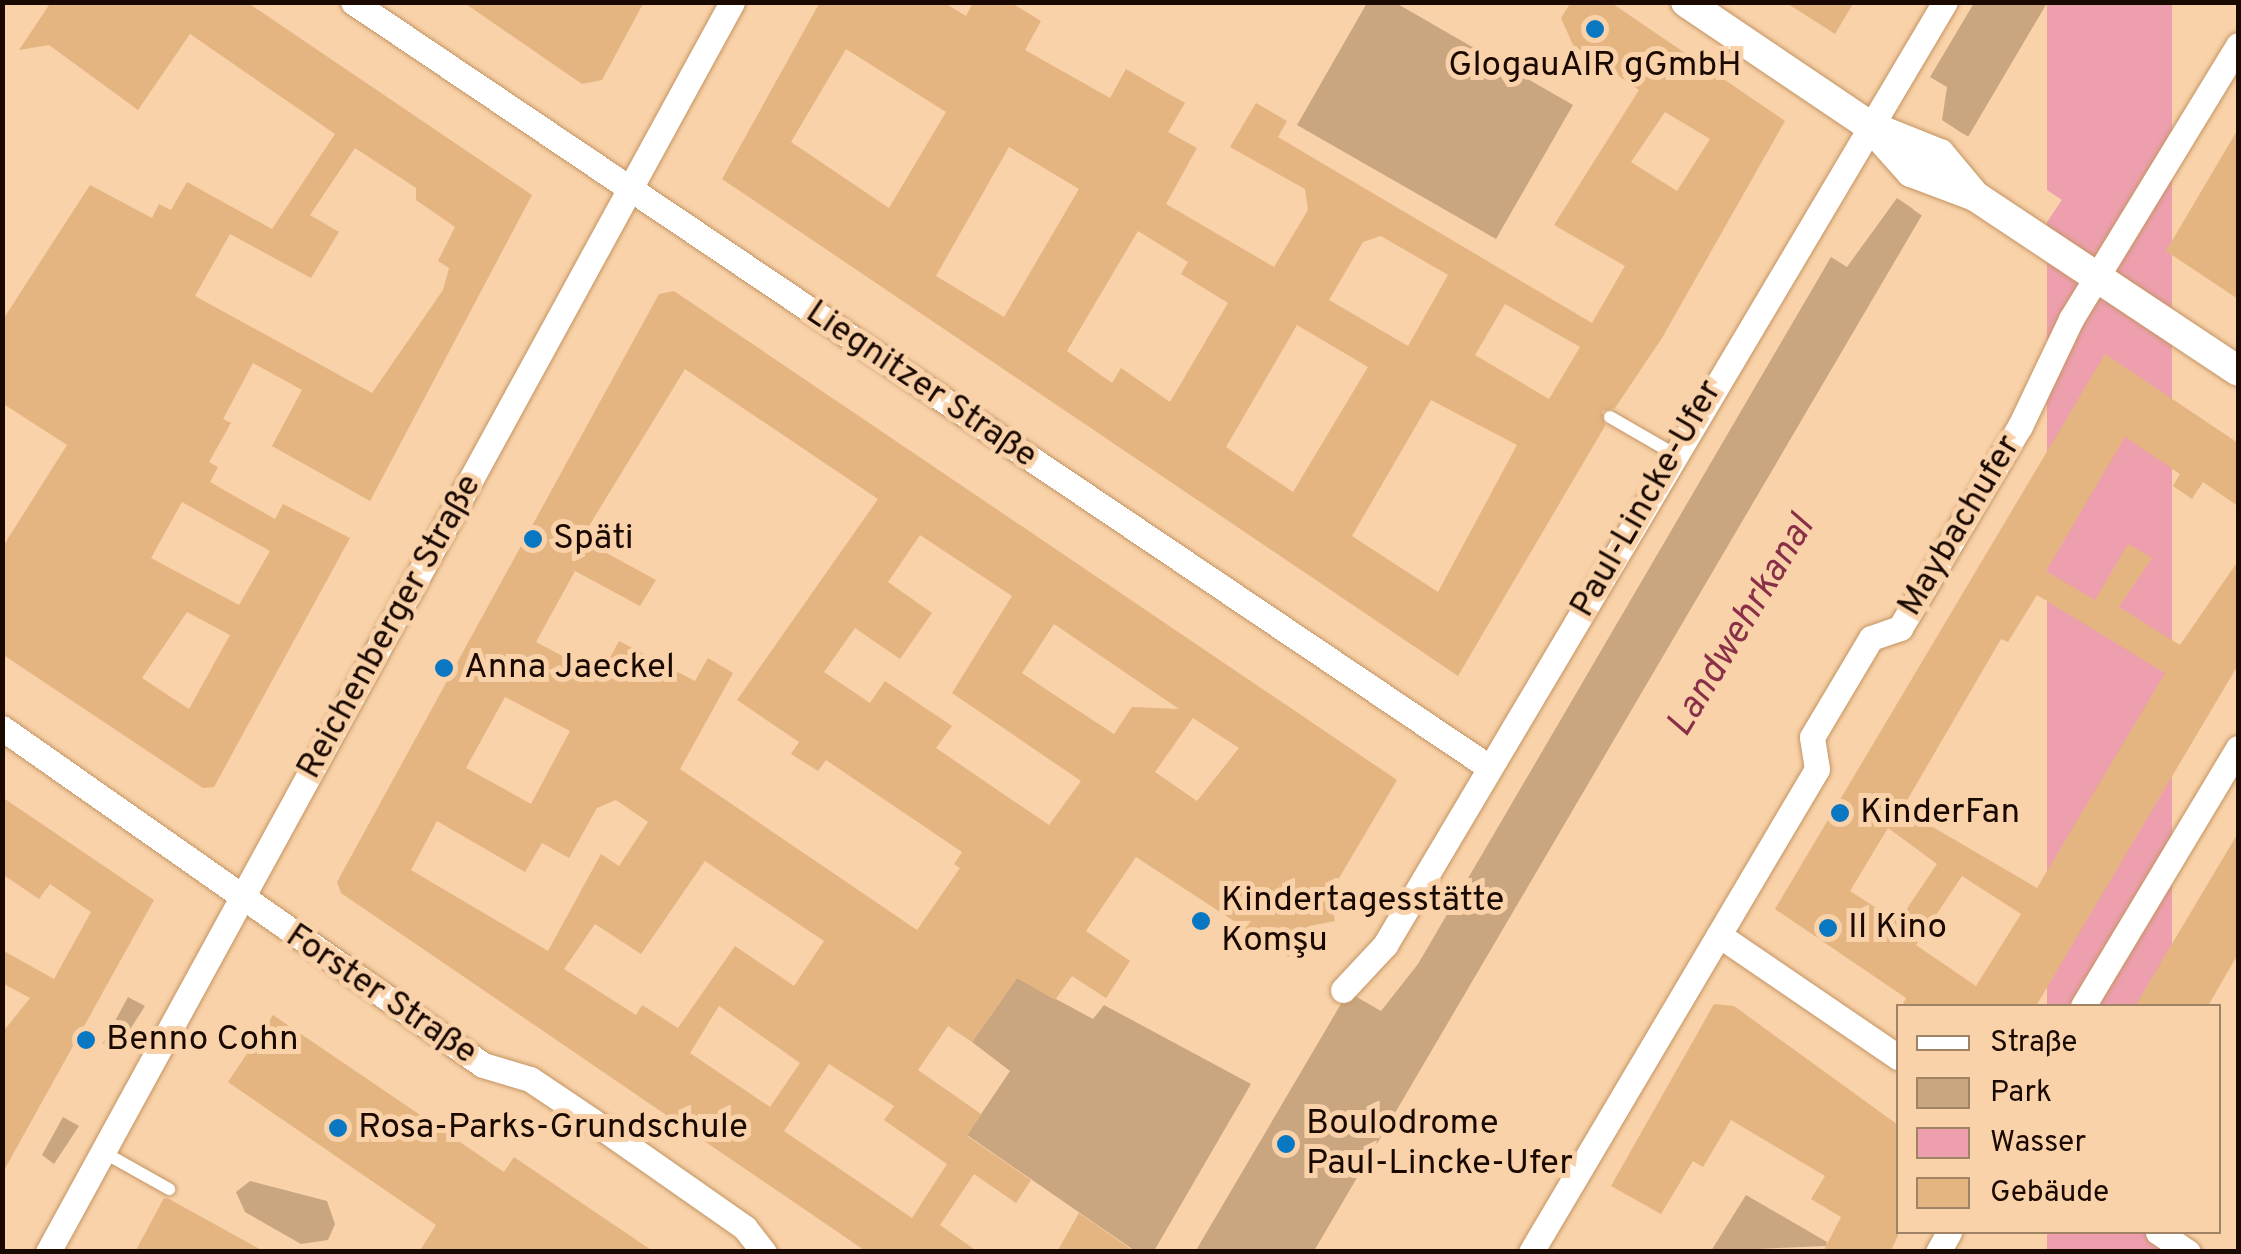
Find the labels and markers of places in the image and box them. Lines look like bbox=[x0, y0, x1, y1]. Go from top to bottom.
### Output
marker: GlogauAIR gGmbH bbox=[1584, 18, 1606, 40]
place label: GlogauAIR gGmbH bbox=[1448, 45, 1742, 87]
place label: Späti bbox=[553, 518, 634, 560]
marker: Späti bbox=[522, 528, 544, 550]
place label: Anna Jaeckel bbox=[464, 647, 675, 689]
marker: Anna Jaeckel bbox=[433, 657, 455, 679]
place label: KinderFan bbox=[1860, 792, 2020, 834]
marker: KinderFan bbox=[1829, 802, 1851, 824]
place label: Kindertagesstätte Komşu bbox=[1221, 880, 1504, 962]
place label: Il Kino bbox=[1848, 907, 1947, 949]
marker: Kindertagesstätte Komşu bbox=[1190, 910, 1212, 932]
marker: Il Kino bbox=[1817, 917, 1839, 939]
place label: Benno Cohn bbox=[106, 1019, 299, 1061]
marker: Benno Cohn bbox=[75, 1029, 97, 1051]
place label: Boulodrome Paul-Lincke-Ufer bbox=[1306, 1103, 1573, 1185]
place label: Rosa-Parks-Grundschule bbox=[358, 1107, 748, 1149]
marker: Rosa-Parks-Grundschule bbox=[327, 1117, 349, 1139]
marker: Boulodrome Paul-Lincke-Ufer bbox=[1275, 1133, 1297, 1155]

